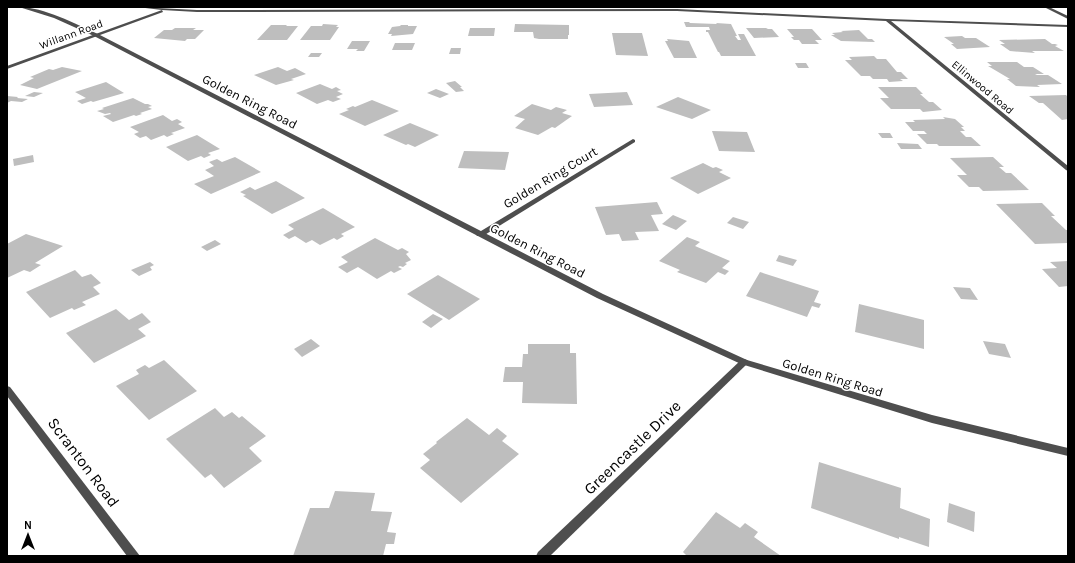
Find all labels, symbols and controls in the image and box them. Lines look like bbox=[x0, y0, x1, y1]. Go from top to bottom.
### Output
street label: Willann Road bbox=[38, 17, 105, 52]
street label: Ellinwood Road bbox=[949, 58, 1016, 117]
street label: Golden Ring Road bbox=[200, 71, 300, 132]
street label: Golden Ring Court bbox=[501, 143, 600, 211]
street label: Golden Ring Road bbox=[488, 220, 588, 281]
street label: Golden Ring Road bbox=[781, 355, 885, 400]
street label: Greencastle Drive bbox=[580, 396, 685, 498]
street label: Scranton Road bbox=[44, 414, 123, 511]
north arrow bbox=[8, 515, 48, 555]
text: N bbox=[24, 519, 32, 532]

